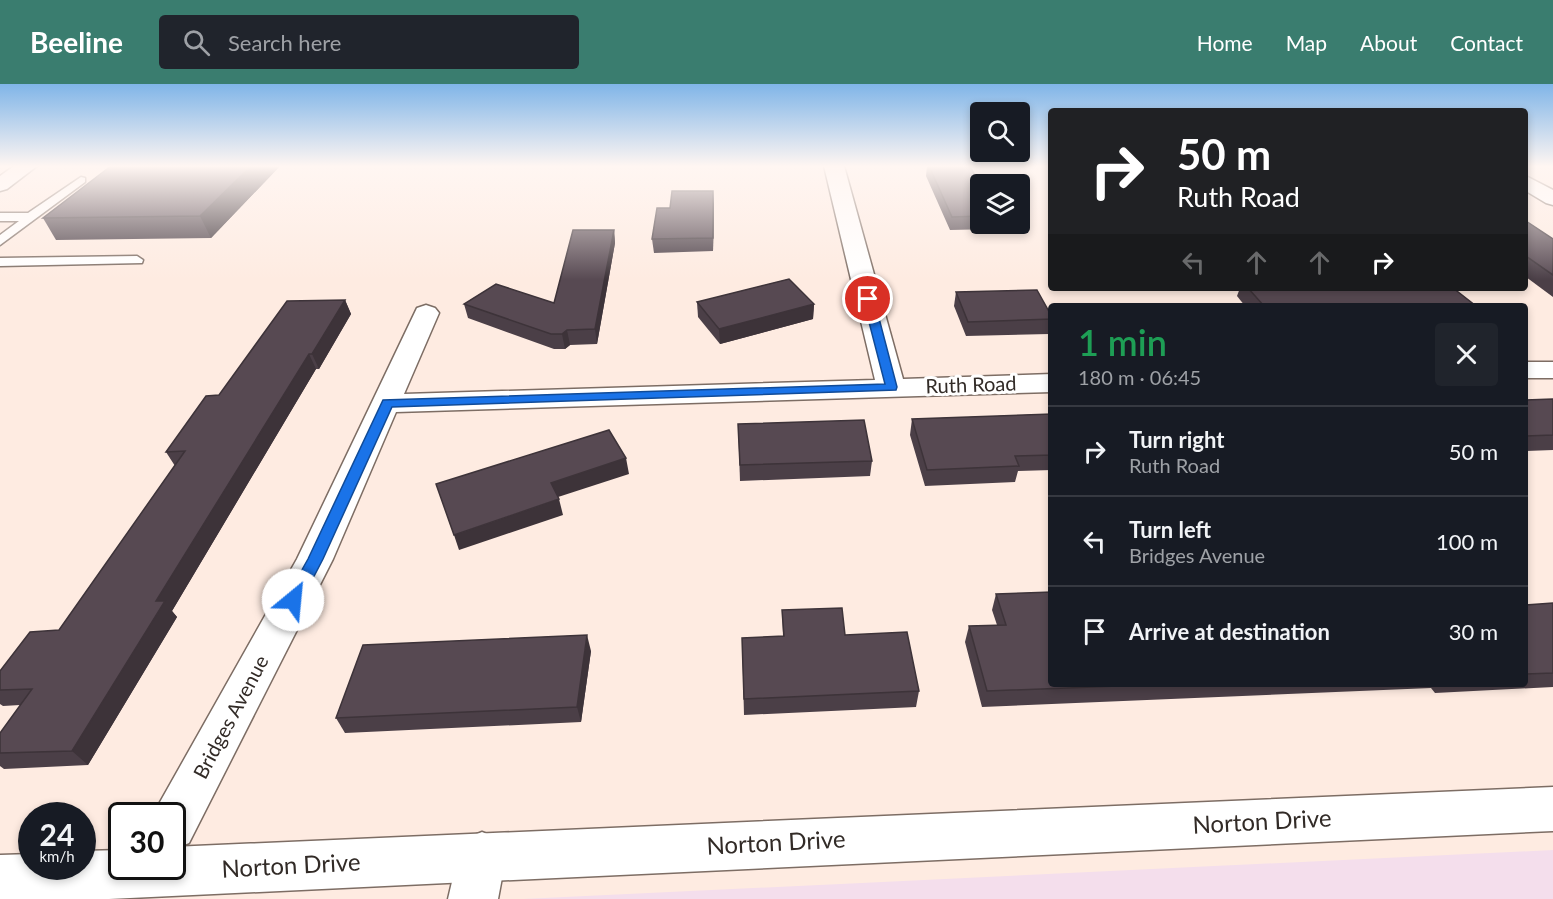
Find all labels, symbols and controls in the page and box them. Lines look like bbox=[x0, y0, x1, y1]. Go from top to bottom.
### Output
search box bbox=[159, 15, 579, 69]
text: Beeline bbox=[30, 25, 123, 59]
icon: search bbox=[180, 26, 213, 59]
text: Search here bbox=[228, 29, 341, 56]
text: Home bbox=[1197, 30, 1253, 55]
text: Map bbox=[1286, 30, 1327, 55]
text: About bbox=[1360, 30, 1417, 55]
text: Contact bbox=[1450, 30, 1523, 55]
map controls bbox=[970, 102, 1030, 234]
button: search bbox=[970, 102, 1030, 162]
text: 50 m bbox=[1177, 129, 1271, 179]
icon: right bbox=[1078, 132, 1156, 210]
button: layers bbox=[970, 174, 1030, 234]
text: Ruth Road bbox=[1177, 180, 1300, 213]
icon: left bbox=[1177, 246, 1210, 279]
icon: ahead bbox=[1240, 246, 1273, 279]
icon: ahead bbox=[1303, 246, 1336, 279]
icon: right bbox=[1366, 246, 1399, 279]
pin bbox=[842, 273, 893, 324]
icon: arrive bbox=[851, 282, 884, 315]
text: 1 min bbox=[1078, 320, 1167, 364]
button: close bbox=[1435, 323, 1498, 386]
text: 180 m · 06:45 bbox=[1078, 365, 1201, 389]
street label: Ruth Road bbox=[925, 370, 1017, 398]
text: Turn right bbox=[1129, 426, 1224, 453]
icon: right bbox=[1078, 435, 1111, 468]
text: 50 m bbox=[1449, 438, 1498, 465]
text: Ruth Road bbox=[1129, 453, 1220, 477]
text: Turn left bbox=[1129, 516, 1211, 543]
icon: left bbox=[1078, 525, 1111, 558]
text: 100 m bbox=[1436, 528, 1498, 555]
text: Bridges Avenue bbox=[1129, 543, 1265, 567]
position arrow bbox=[261, 568, 325, 632]
icon: arrive bbox=[1078, 615, 1111, 648]
text: Arrive at destination bbox=[1129, 618, 1330, 645]
text: 30 m bbox=[1449, 618, 1498, 645]
street label: Bridges Avenue bbox=[188, 651, 273, 782]
speed limit sign: 30 bbox=[108, 802, 186, 880]
street label: Norton Drive bbox=[1192, 802, 1332, 839]
text: 24 bbox=[40, 816, 74, 852]
street label: Norton Drive bbox=[706, 823, 846, 860]
street label: Norton Drive bbox=[221, 846, 361, 883]
text: km/h bbox=[39, 847, 75, 865]

